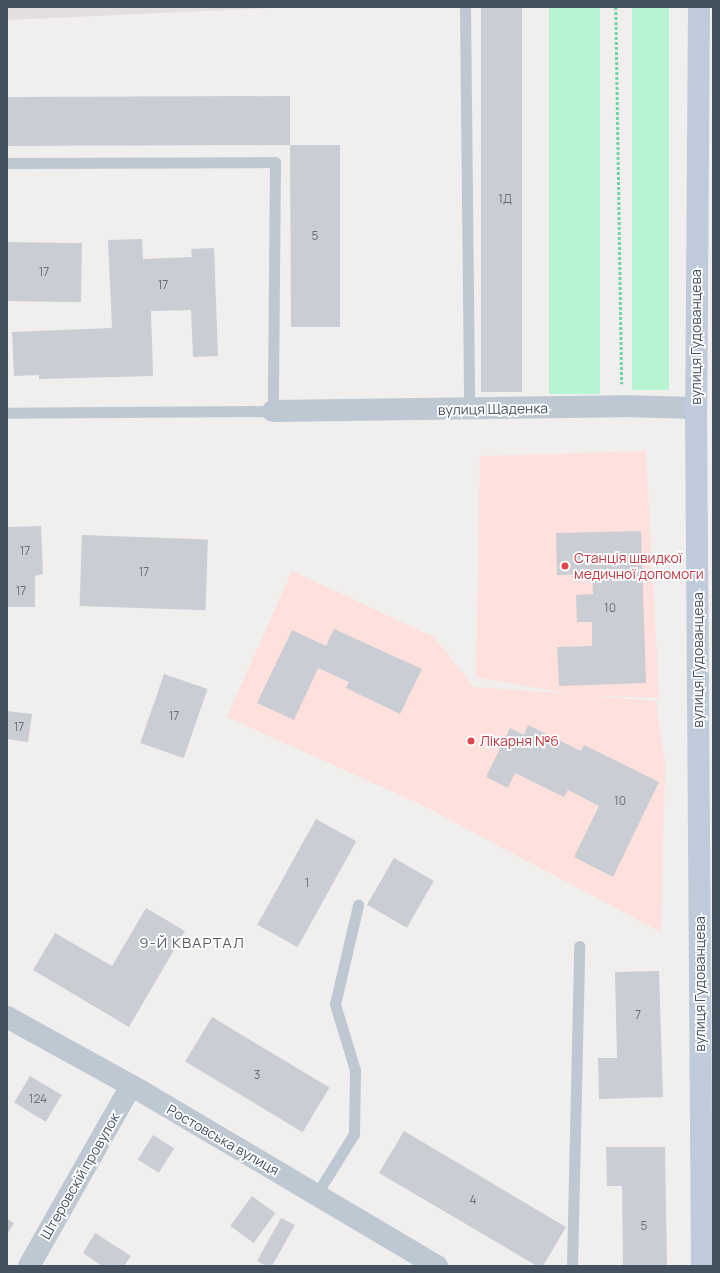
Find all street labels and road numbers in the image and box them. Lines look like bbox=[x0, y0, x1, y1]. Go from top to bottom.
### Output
street label: вулиця Гудованцева bbox=[688, 269, 704, 405]
street label: вулиця Щаденка bbox=[438, 400, 548, 418]
street label: вулиця Гудованцева bbox=[690, 592, 706, 728]
street label: вулиця Гудованцева bbox=[692, 916, 708, 1052]
street label: Ростовська вулиця bbox=[164, 1101, 282, 1179]
street label: Штеровскій провулок bbox=[37, 1110, 123, 1242]

